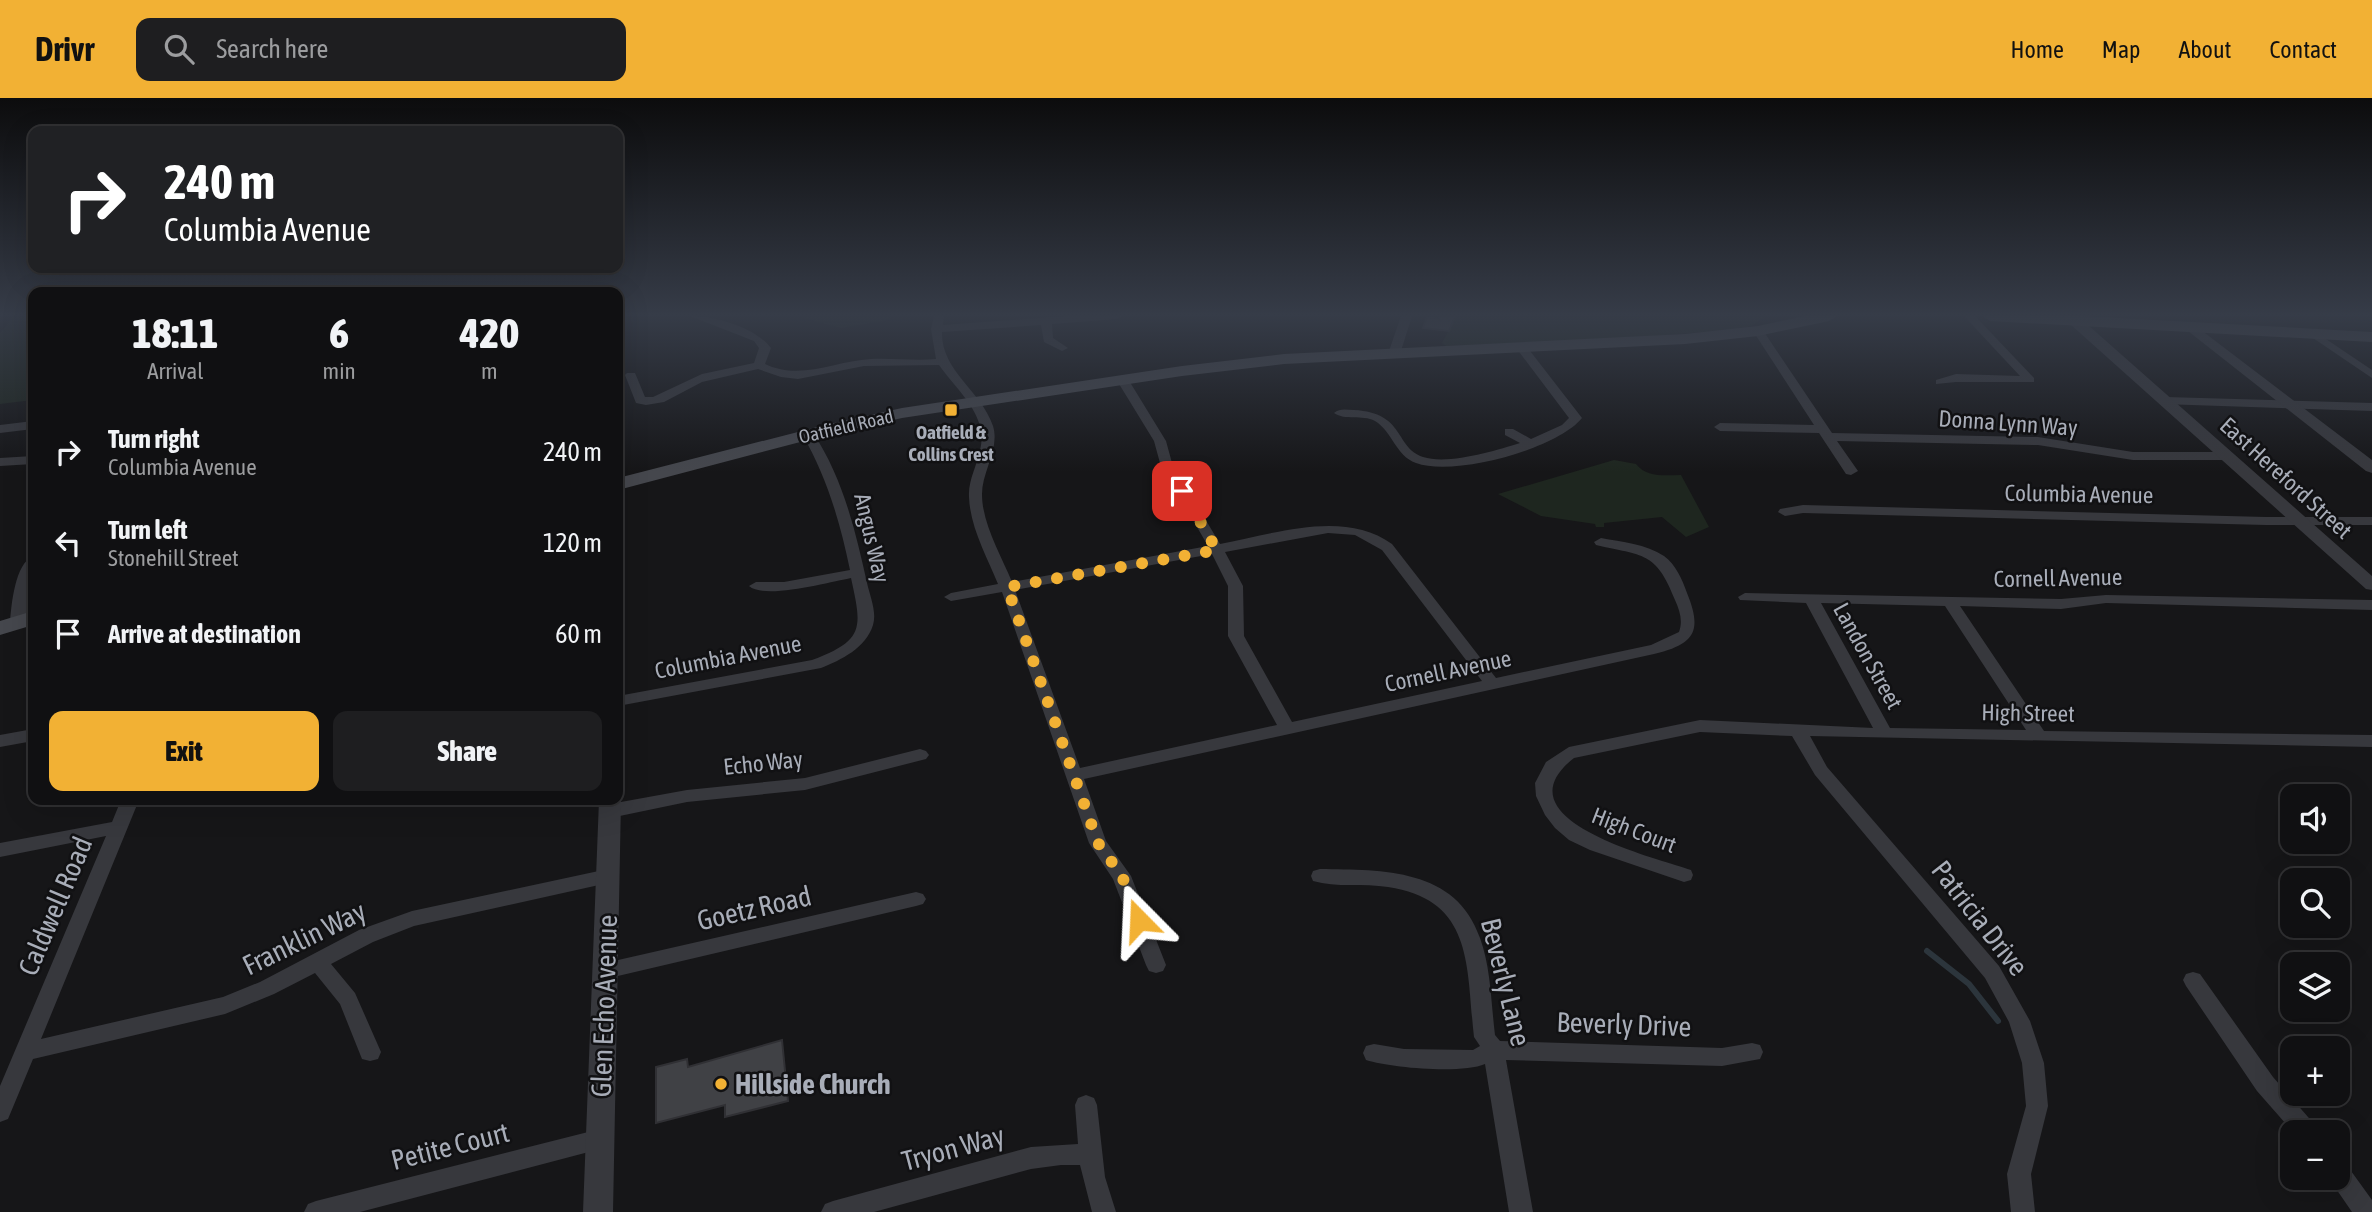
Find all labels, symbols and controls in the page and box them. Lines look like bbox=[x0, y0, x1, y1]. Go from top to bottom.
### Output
search box bbox=[136, 18, 626, 81]
text: Drivr bbox=[35, 30, 94, 68]
icon: search bbox=[160, 30, 198, 68]
text: Search here bbox=[216, 34, 328, 64]
text: Home bbox=[2010, 36, 2064, 63]
text: Map bbox=[2102, 36, 2140, 63]
text: About bbox=[2178, 36, 2231, 63]
text: Contact bbox=[2269, 36, 2337, 63]
text: 240 m bbox=[164, 153, 275, 209]
icon: right bbox=[49, 154, 140, 245]
text: Columbia Avenue bbox=[164, 211, 371, 248]
text: 18:11 bbox=[132, 309, 219, 357]
text: 6 bbox=[329, 309, 349, 357]
text: 420 bbox=[460, 309, 519, 357]
text: Arrival bbox=[147, 358, 203, 384]
text: min bbox=[323, 358, 356, 384]
text: m bbox=[481, 358, 498, 384]
marker: Oatfield & Collins Crest bbox=[943, 402, 959, 418]
street label: Oatfield Road bbox=[797, 404, 895, 448]
street label: Donna Lynn Way bbox=[1938, 405, 2078, 441]
street label: East Hereford Street bbox=[2215, 412, 2357, 544]
place label: Oatfield & Collins Crest bbox=[908, 421, 994, 465]
text: Turn right bbox=[108, 424, 199, 454]
icon: right bbox=[49, 433, 87, 471]
text: 240 m bbox=[543, 437, 602, 467]
text: Columbia Avenue bbox=[108, 454, 257, 480]
pin bbox=[1152, 461, 1212, 521]
icon: arrive bbox=[1163, 472, 1201, 510]
street label: Columbia Avenue bbox=[2004, 480, 2154, 508]
street label: Angus Way bbox=[849, 491, 895, 585]
text: Turn left bbox=[108, 515, 188, 545]
icon: left bbox=[49, 524, 87, 562]
text: 120 m bbox=[543, 528, 602, 558]
text: Stonehill Street bbox=[108, 545, 239, 571]
street label: Cornell Avenue bbox=[1994, 564, 2122, 592]
street label: Landon Street bbox=[1828, 598, 1908, 714]
icon: arrive bbox=[49, 615, 87, 653]
text: Arrive at destination bbox=[108, 619, 301, 649]
text: 60 m bbox=[555, 619, 602, 649]
street label: Columbia Avenue bbox=[653, 630, 803, 684]
street label: Cornell Avenue bbox=[1382, 645, 1514, 697]
street label: High Street bbox=[1981, 699, 2075, 727]
button: Exit bbox=[49, 711, 319, 791]
button: Share bbox=[333, 711, 602, 791]
street label: Echo Way bbox=[722, 746, 804, 780]
map controls bbox=[2280, 784, 2350, 1190]
button: sound bbox=[2280, 784, 2350, 854]
street label: High Court bbox=[1588, 802, 1680, 858]
street label: Caldwell Road bbox=[11, 832, 99, 980]
street label: Patricia Drive bbox=[1925, 854, 2035, 982]
button: search bbox=[2280, 868, 2350, 938]
street label: Goetz Road bbox=[694, 879, 814, 937]
position arrow bbox=[1102, 883, 1176, 957]
street label: Franklin Way bbox=[237, 895, 371, 981]
street label: Glen Echo Avenue bbox=[585, 914, 623, 1098]
street label: Beverly Lane bbox=[1475, 915, 1537, 1049]
button: layers bbox=[2280, 952, 2350, 1022]
street label: Beverly Drive bbox=[1556, 1006, 1692, 1042]
button: + bbox=[2280, 1036, 2350, 1106]
place label: Hillside Church bbox=[735, 1068, 891, 1100]
marker: Hillside Church bbox=[713, 1076, 729, 1092]
street label: Petite Court bbox=[388, 1116, 512, 1176]
street label: Tryon Way bbox=[898, 1119, 1008, 1177]
button: − bbox=[2280, 1120, 2350, 1190]

